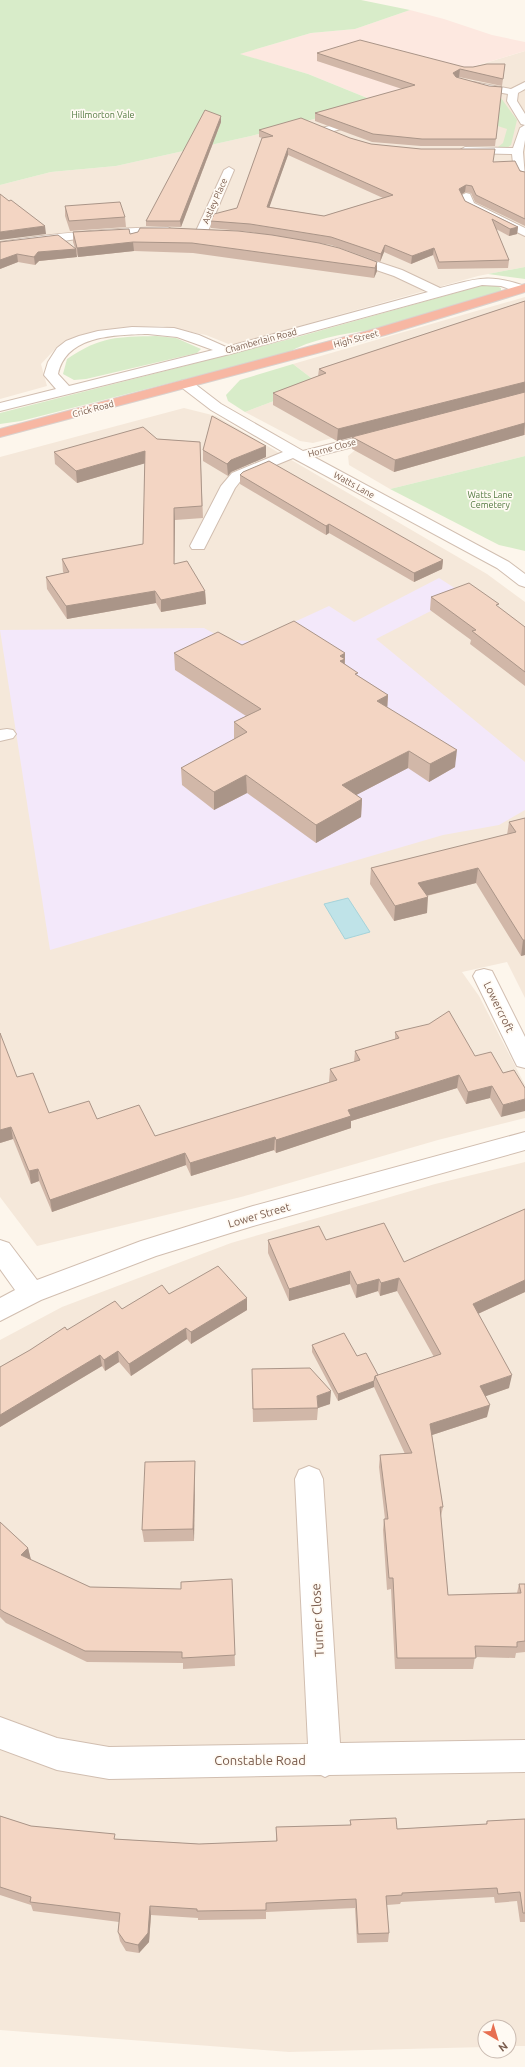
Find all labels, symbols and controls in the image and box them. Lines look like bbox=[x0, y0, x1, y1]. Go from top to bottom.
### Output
park label: Hillmorton Vale bbox=[71, 110, 135, 120]
street label: Astley Place bbox=[201, 177, 229, 225]
street label: Chamberlain Road bbox=[224, 327, 298, 355]
street label: High Street bbox=[333, 328, 380, 350]
street label: Crick Road bbox=[71, 399, 115, 419]
street label: Horne Close bbox=[307, 437, 357, 459]
street label: Watts Lane bbox=[332, 470, 376, 500]
park label: Watts Lane Cemetery bbox=[467, 490, 513, 510]
street label: Lowercroft bbox=[482, 980, 517, 1035]
street label: Lower Street bbox=[227, 1200, 292, 1230]
street label: Turner Close bbox=[308, 1583, 326, 1657]
street label: Constable Road bbox=[214, 1753, 306, 1767]
north arrow bbox=[477, 2019, 517, 2059]
text: N bbox=[496, 2040, 510, 2054]

